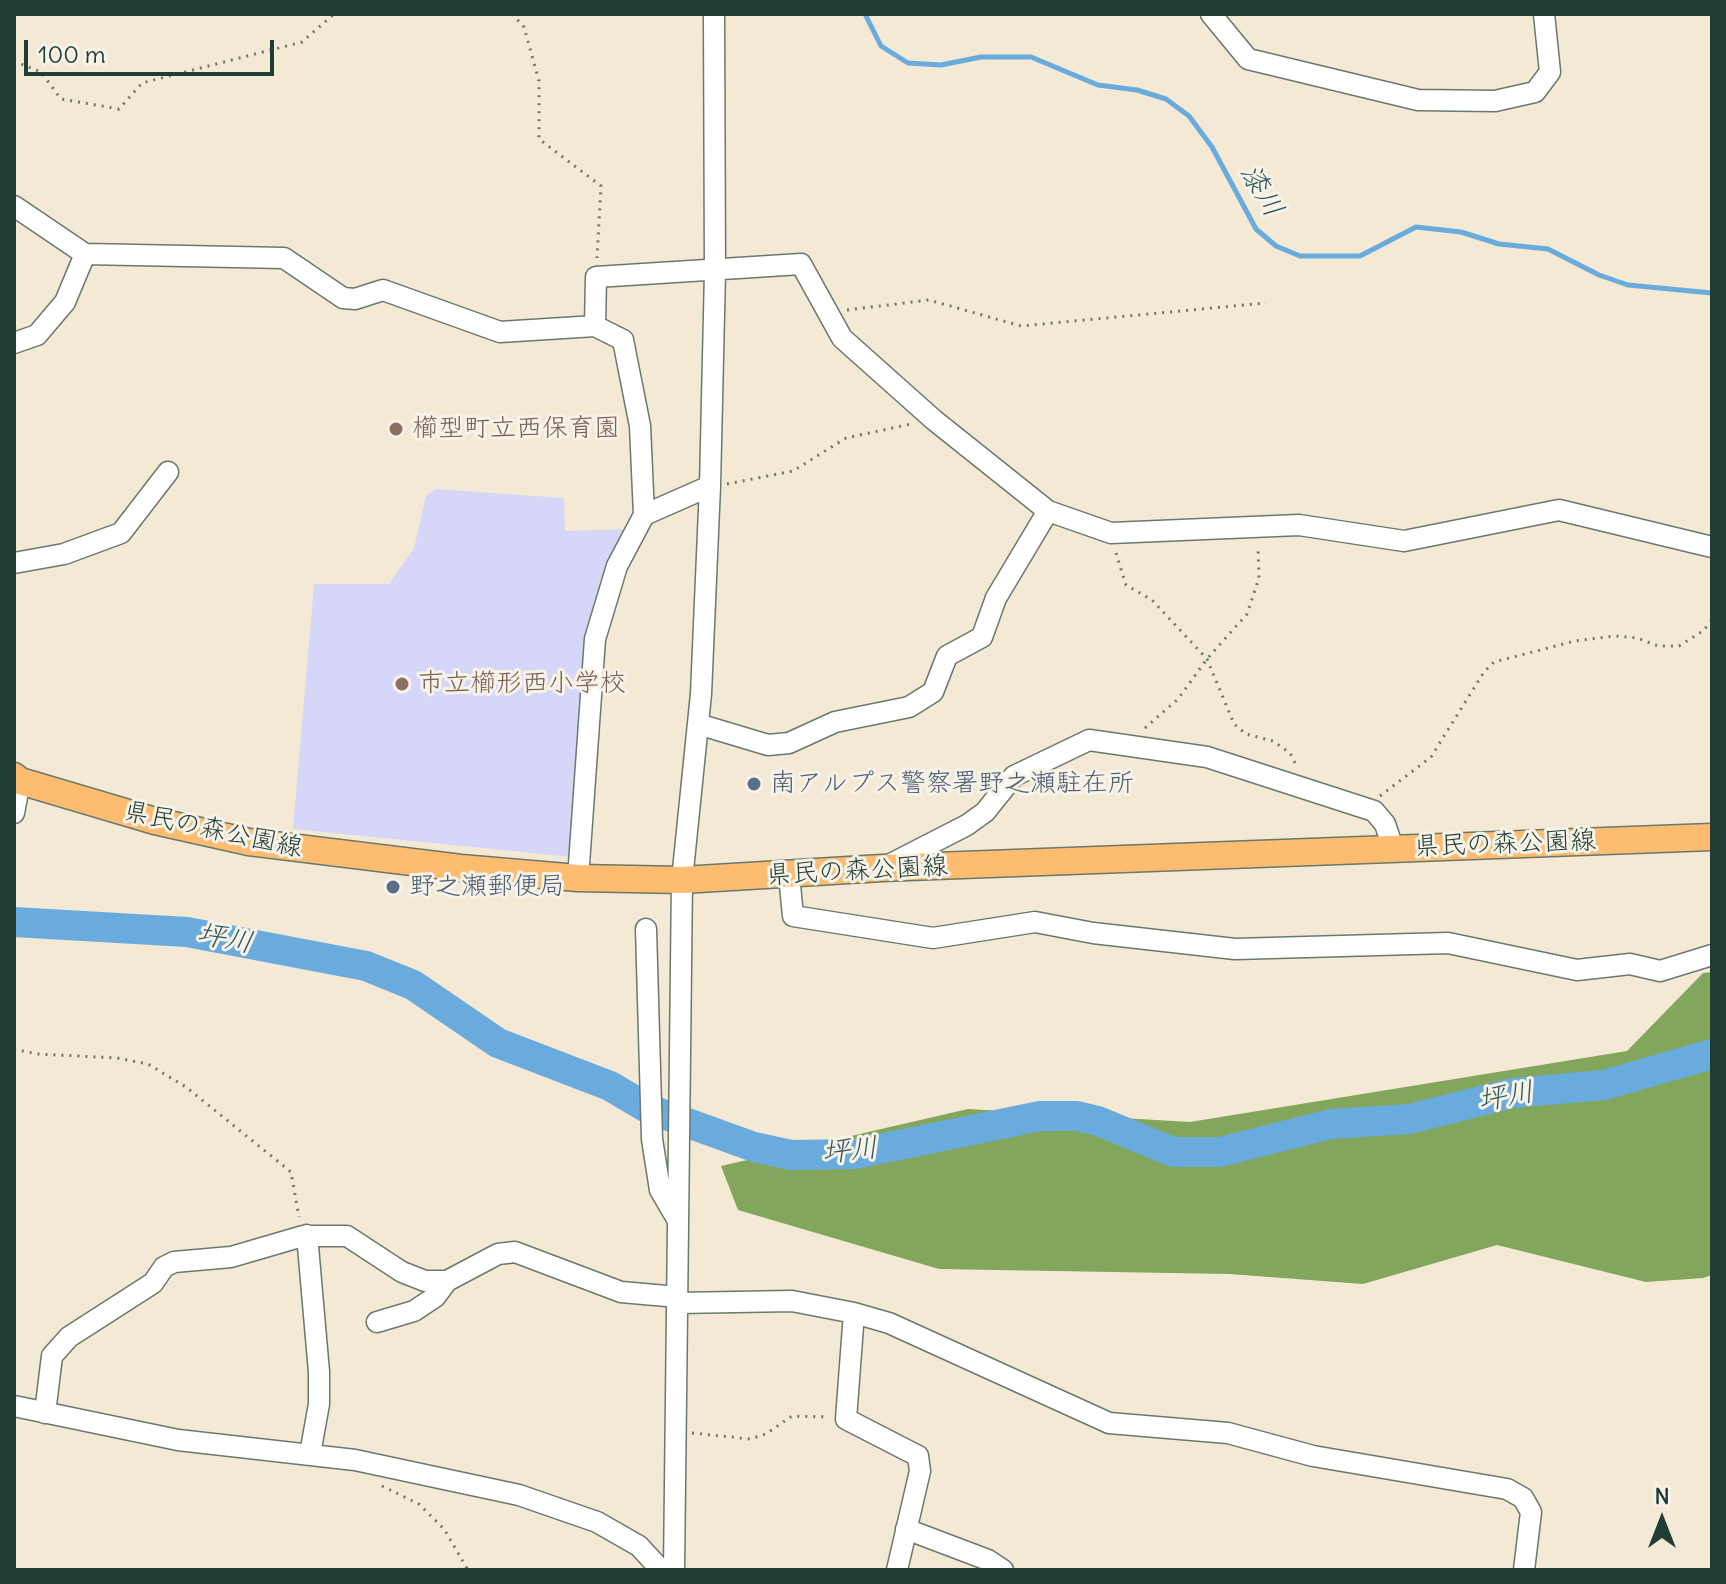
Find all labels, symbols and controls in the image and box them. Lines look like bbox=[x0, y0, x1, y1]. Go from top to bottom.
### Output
scale bar bbox=[28, 24, 278, 74]
text: 100 m bbox=[38, 39, 106, 69]
water label: 漆川 bbox=[1232, 158, 1290, 224]
place label: 櫛型町立西保育園 bbox=[412, 413, 620, 445]
marker: 櫛型町立西保育園 bbox=[387, 420, 405, 438]
place label: 市立櫛形西小学校 bbox=[418, 668, 626, 700]
marker: 市立櫛形西小学校 bbox=[393, 675, 411, 693]
place label: 南アルプス警察署野之瀬駐在所 bbox=[770, 768, 1134, 800]
marker: 南アルプス警察署野之瀬駐在所 bbox=[745, 775, 763, 793]
street label: 県民の森公園線 bbox=[121, 796, 305, 864]
street label: 県民の森公園線 bbox=[1414, 825, 1596, 863]
street label: 県民の森公園線 bbox=[765, 851, 949, 891]
place label: 野之瀬郵便局 bbox=[409, 871, 565, 903]
marker: 野之瀬郵便局 bbox=[384, 878, 402, 896]
water label: 坪川 bbox=[194, 917, 256, 961]
water label: 坪川 bbox=[1476, 1076, 1536, 1118]
water label: 坪川 bbox=[820, 1131, 880, 1171]
north arrow bbox=[1622, 1480, 1702, 1560]
text: N bbox=[1654, 1482, 1670, 1510]

